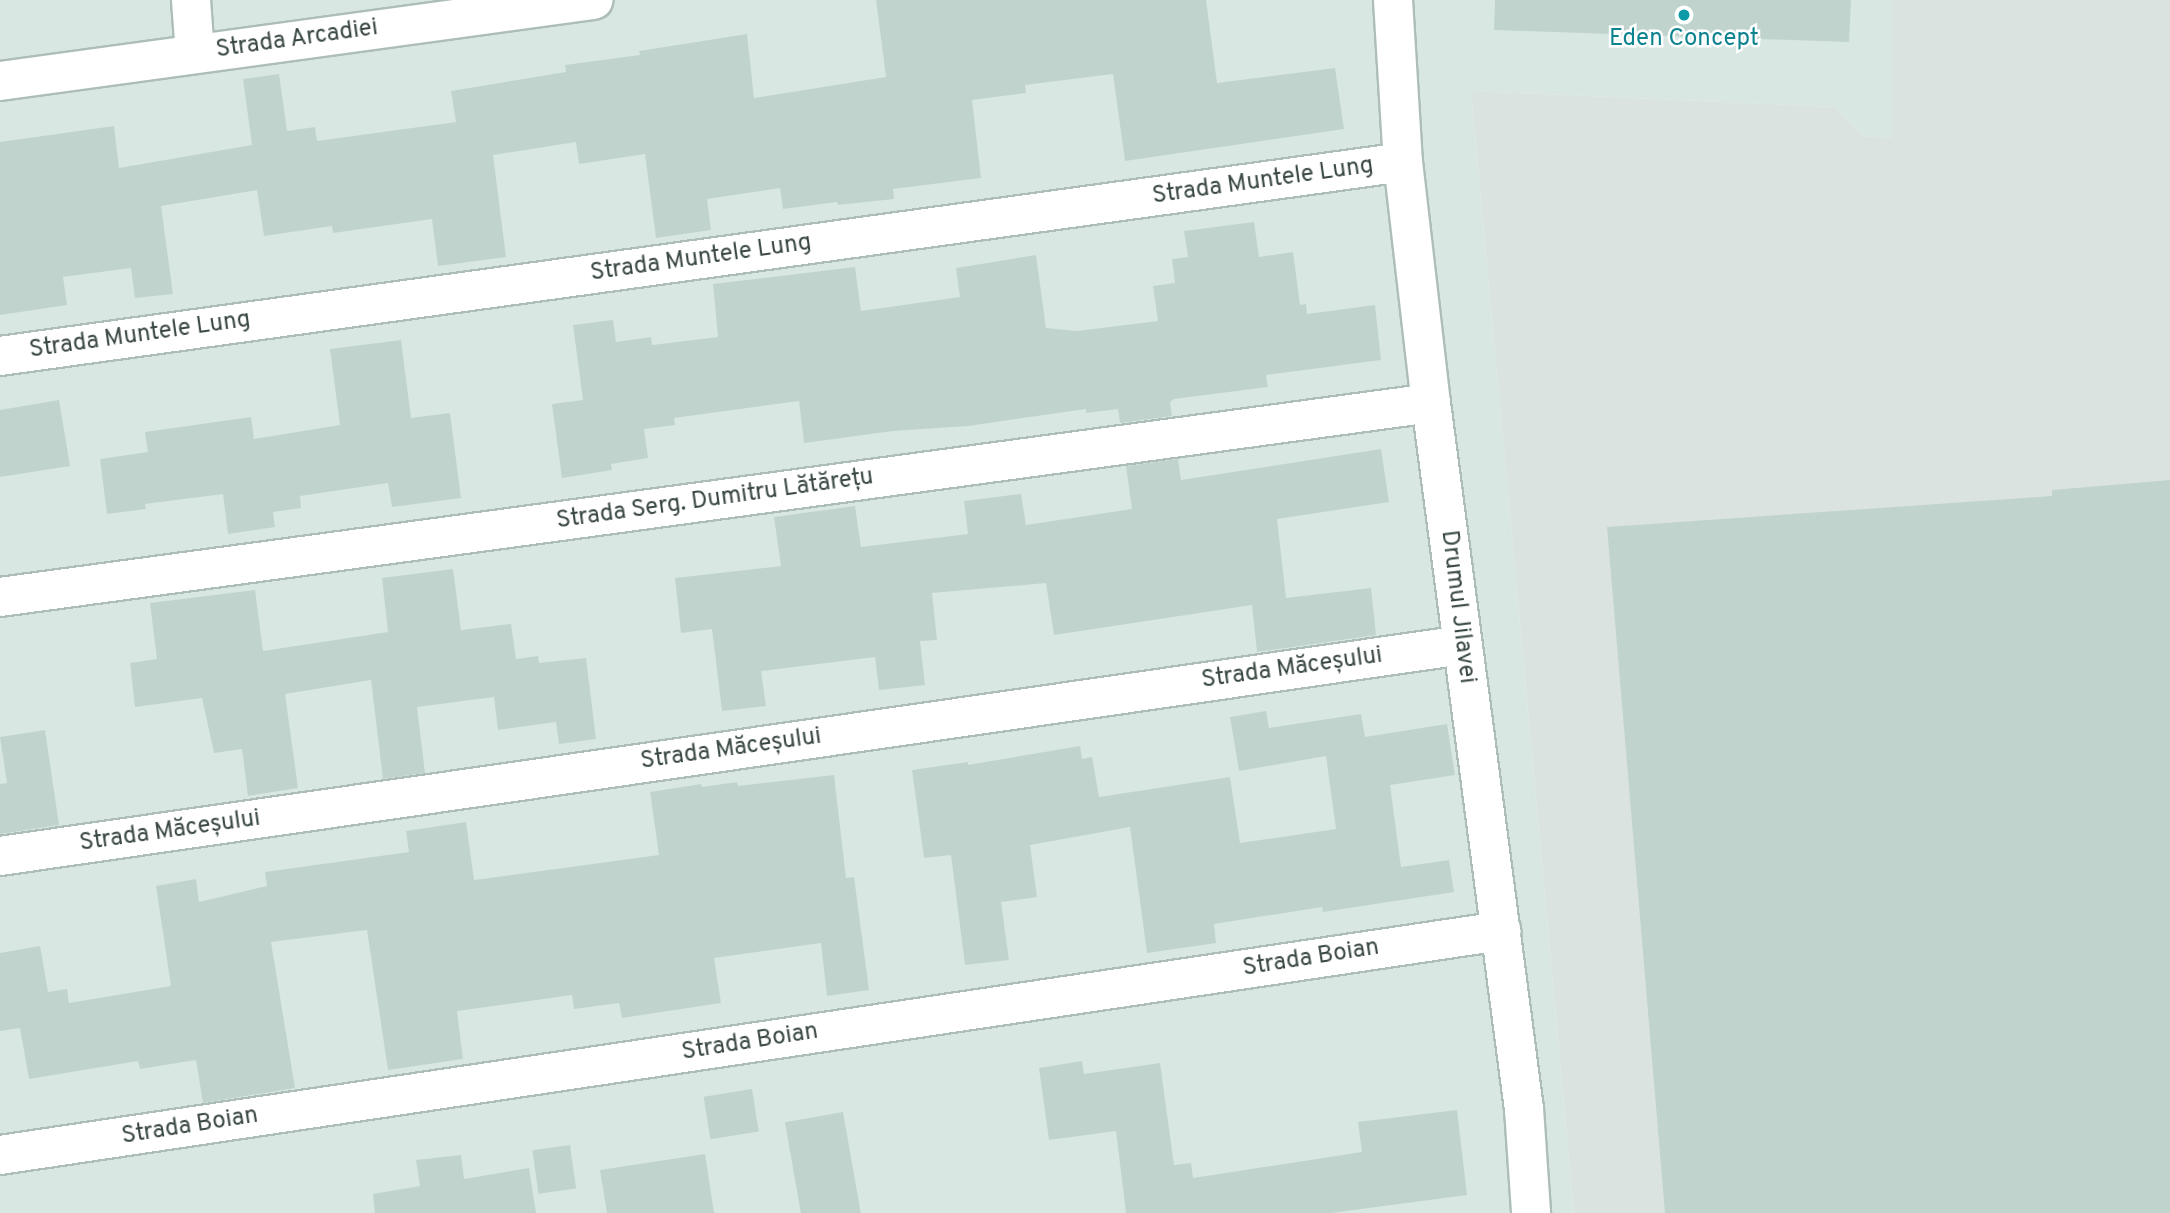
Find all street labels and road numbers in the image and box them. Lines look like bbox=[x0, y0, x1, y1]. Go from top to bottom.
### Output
street label: Strada Arcadiei bbox=[214, 14, 380, 66]
street label: Strada Muntele Lung bbox=[1151, 152, 1375, 212]
street label: Strada Muntele Lung bbox=[589, 229, 813, 289]
street label: Strada Muntele Lung bbox=[28, 306, 252, 366]
street label: Strada Serg. Dumitru Lătărețu bbox=[555, 463, 875, 537]
street label: Drumul Jilavei bbox=[1433, 529, 1481, 685]
street label: Strada Măceșului bbox=[1200, 642, 1384, 696]
street label: Strada Măceșului bbox=[639, 723, 823, 777]
street label: Strada Măceșului bbox=[78, 805, 262, 859]
street label: Strada Boian bbox=[1241, 934, 1381, 984]
street label: Strada Boian bbox=[680, 1018, 820, 1068]
street label: Strada Boian bbox=[120, 1102, 260, 1152]

